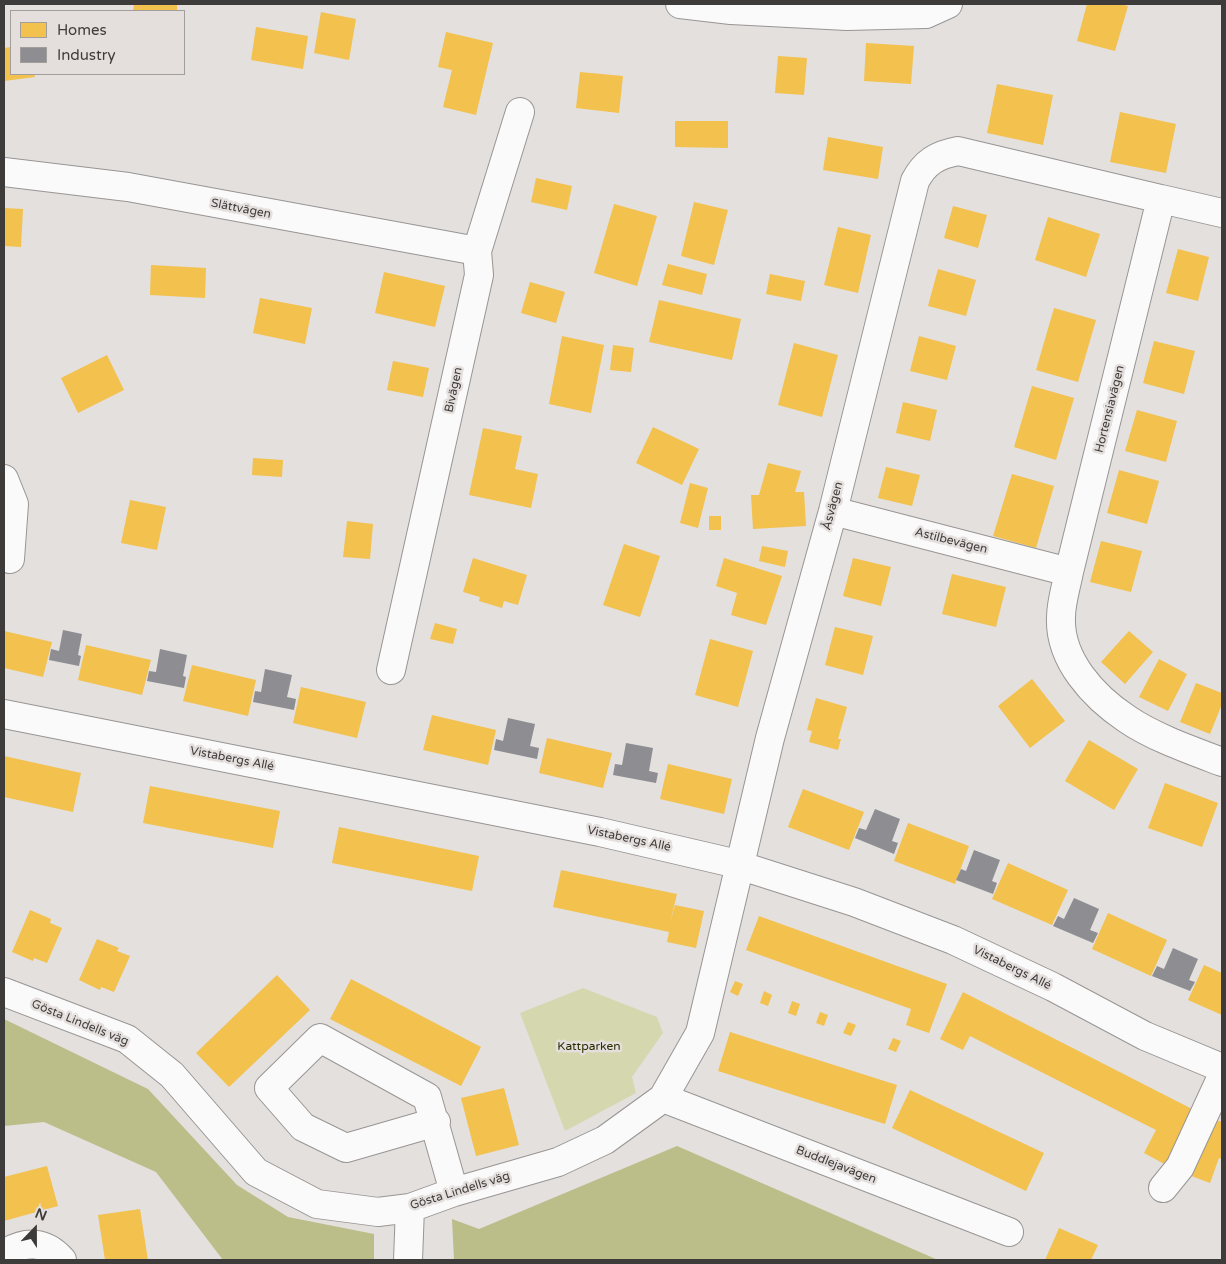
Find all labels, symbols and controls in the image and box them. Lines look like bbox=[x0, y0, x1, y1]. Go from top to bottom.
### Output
legend bbox=[10, 10, 185, 75]
text: Homes bbox=[57, 21, 107, 39]
text: Industry bbox=[57, 46, 116, 64]
street label: Slättvägen bbox=[210, 196, 272, 222]
street label: Hortensiavägen bbox=[1092, 364, 1128, 454]
street label: Bivägen bbox=[442, 366, 466, 414]
street label: Åsvägen bbox=[820, 480, 846, 532]
street label: Astilbevägen bbox=[913, 525, 989, 557]
street label: Vistabergs Allé bbox=[189, 744, 275, 774]
street label: Vistabergs Allé bbox=[586, 823, 672, 855]
street label: Vistabergs Allé bbox=[971, 943, 1053, 993]
street label: Gösta Lindells väg bbox=[29, 997, 131, 1049]
park label: Kattparken bbox=[557, 1040, 621, 1054]
street label: Buddlejavägen bbox=[794, 1143, 878, 1187]
street label: Gösta Lindells väg bbox=[408, 1169, 512, 1213]
north arrow bbox=[10, 1204, 60, 1254]
text: N bbox=[32, 1205, 49, 1225]

